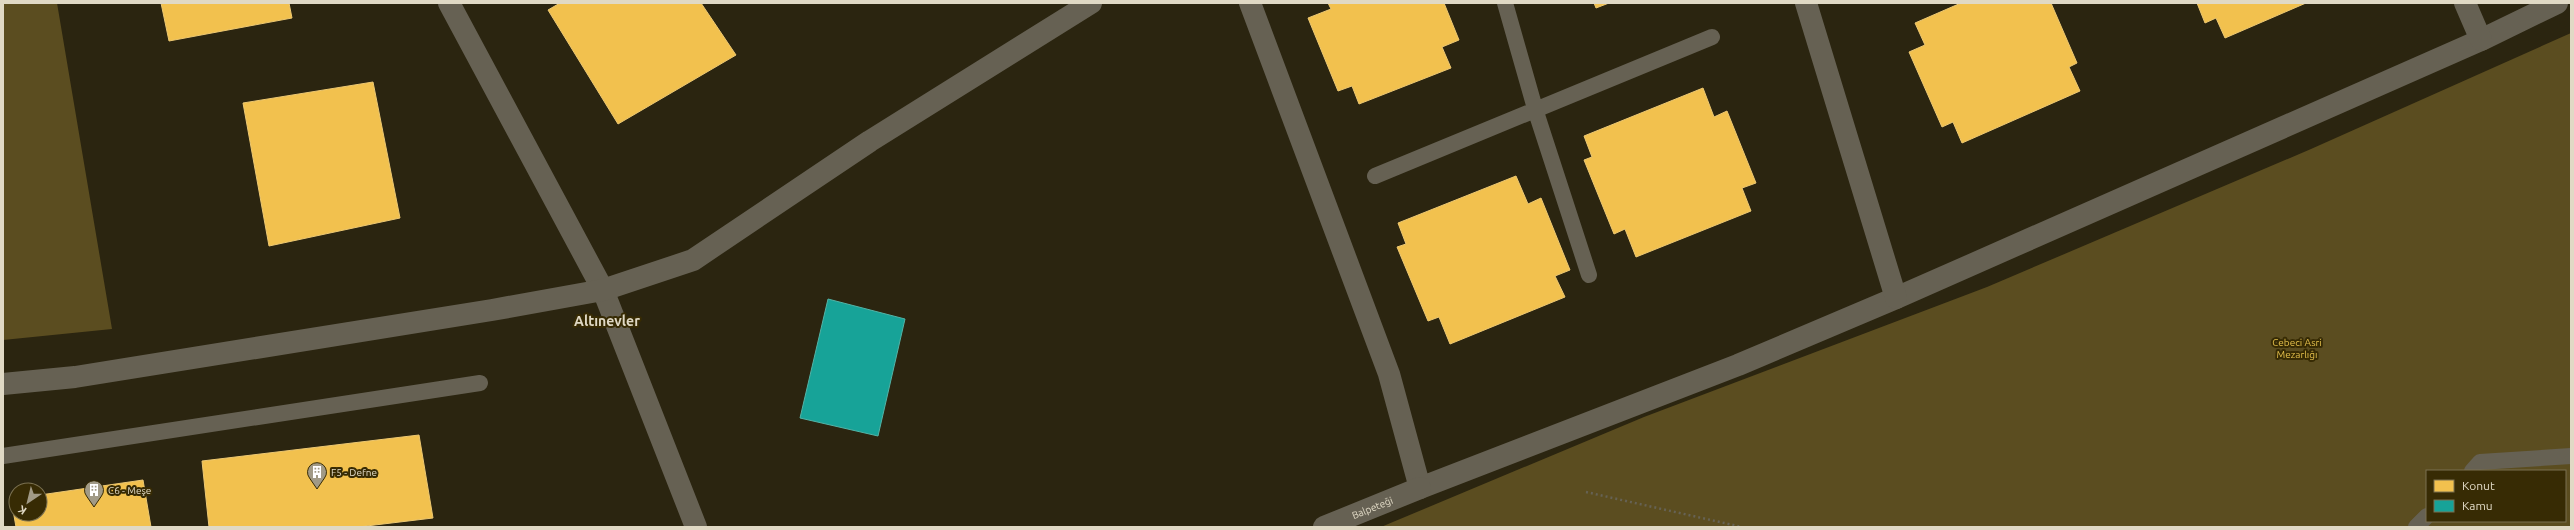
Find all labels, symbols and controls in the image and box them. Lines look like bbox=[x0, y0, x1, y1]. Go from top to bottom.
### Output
district label: Altınevler bbox=[574, 313, 640, 329]
park label: Cebeci Asri Mezarlığı bbox=[2272, 337, 2322, 360]
building icon: F5 - Defne bbox=[306, 461, 328, 489]
place label: F5 - Defne bbox=[331, 467, 377, 478]
legend bbox=[2426, 470, 2566, 522]
building icon: C6 - Meşe bbox=[83, 479, 105, 507]
text: Konut bbox=[2462, 479, 2495, 492]
north arrow bbox=[8, 482, 48, 522]
place label: C6 - Meşe bbox=[108, 485, 151, 496]
street label: Balpeteği bbox=[1350, 495, 1394, 521]
text: Kamu bbox=[2462, 499, 2493, 512]
text: K bbox=[15, 503, 29, 517]

